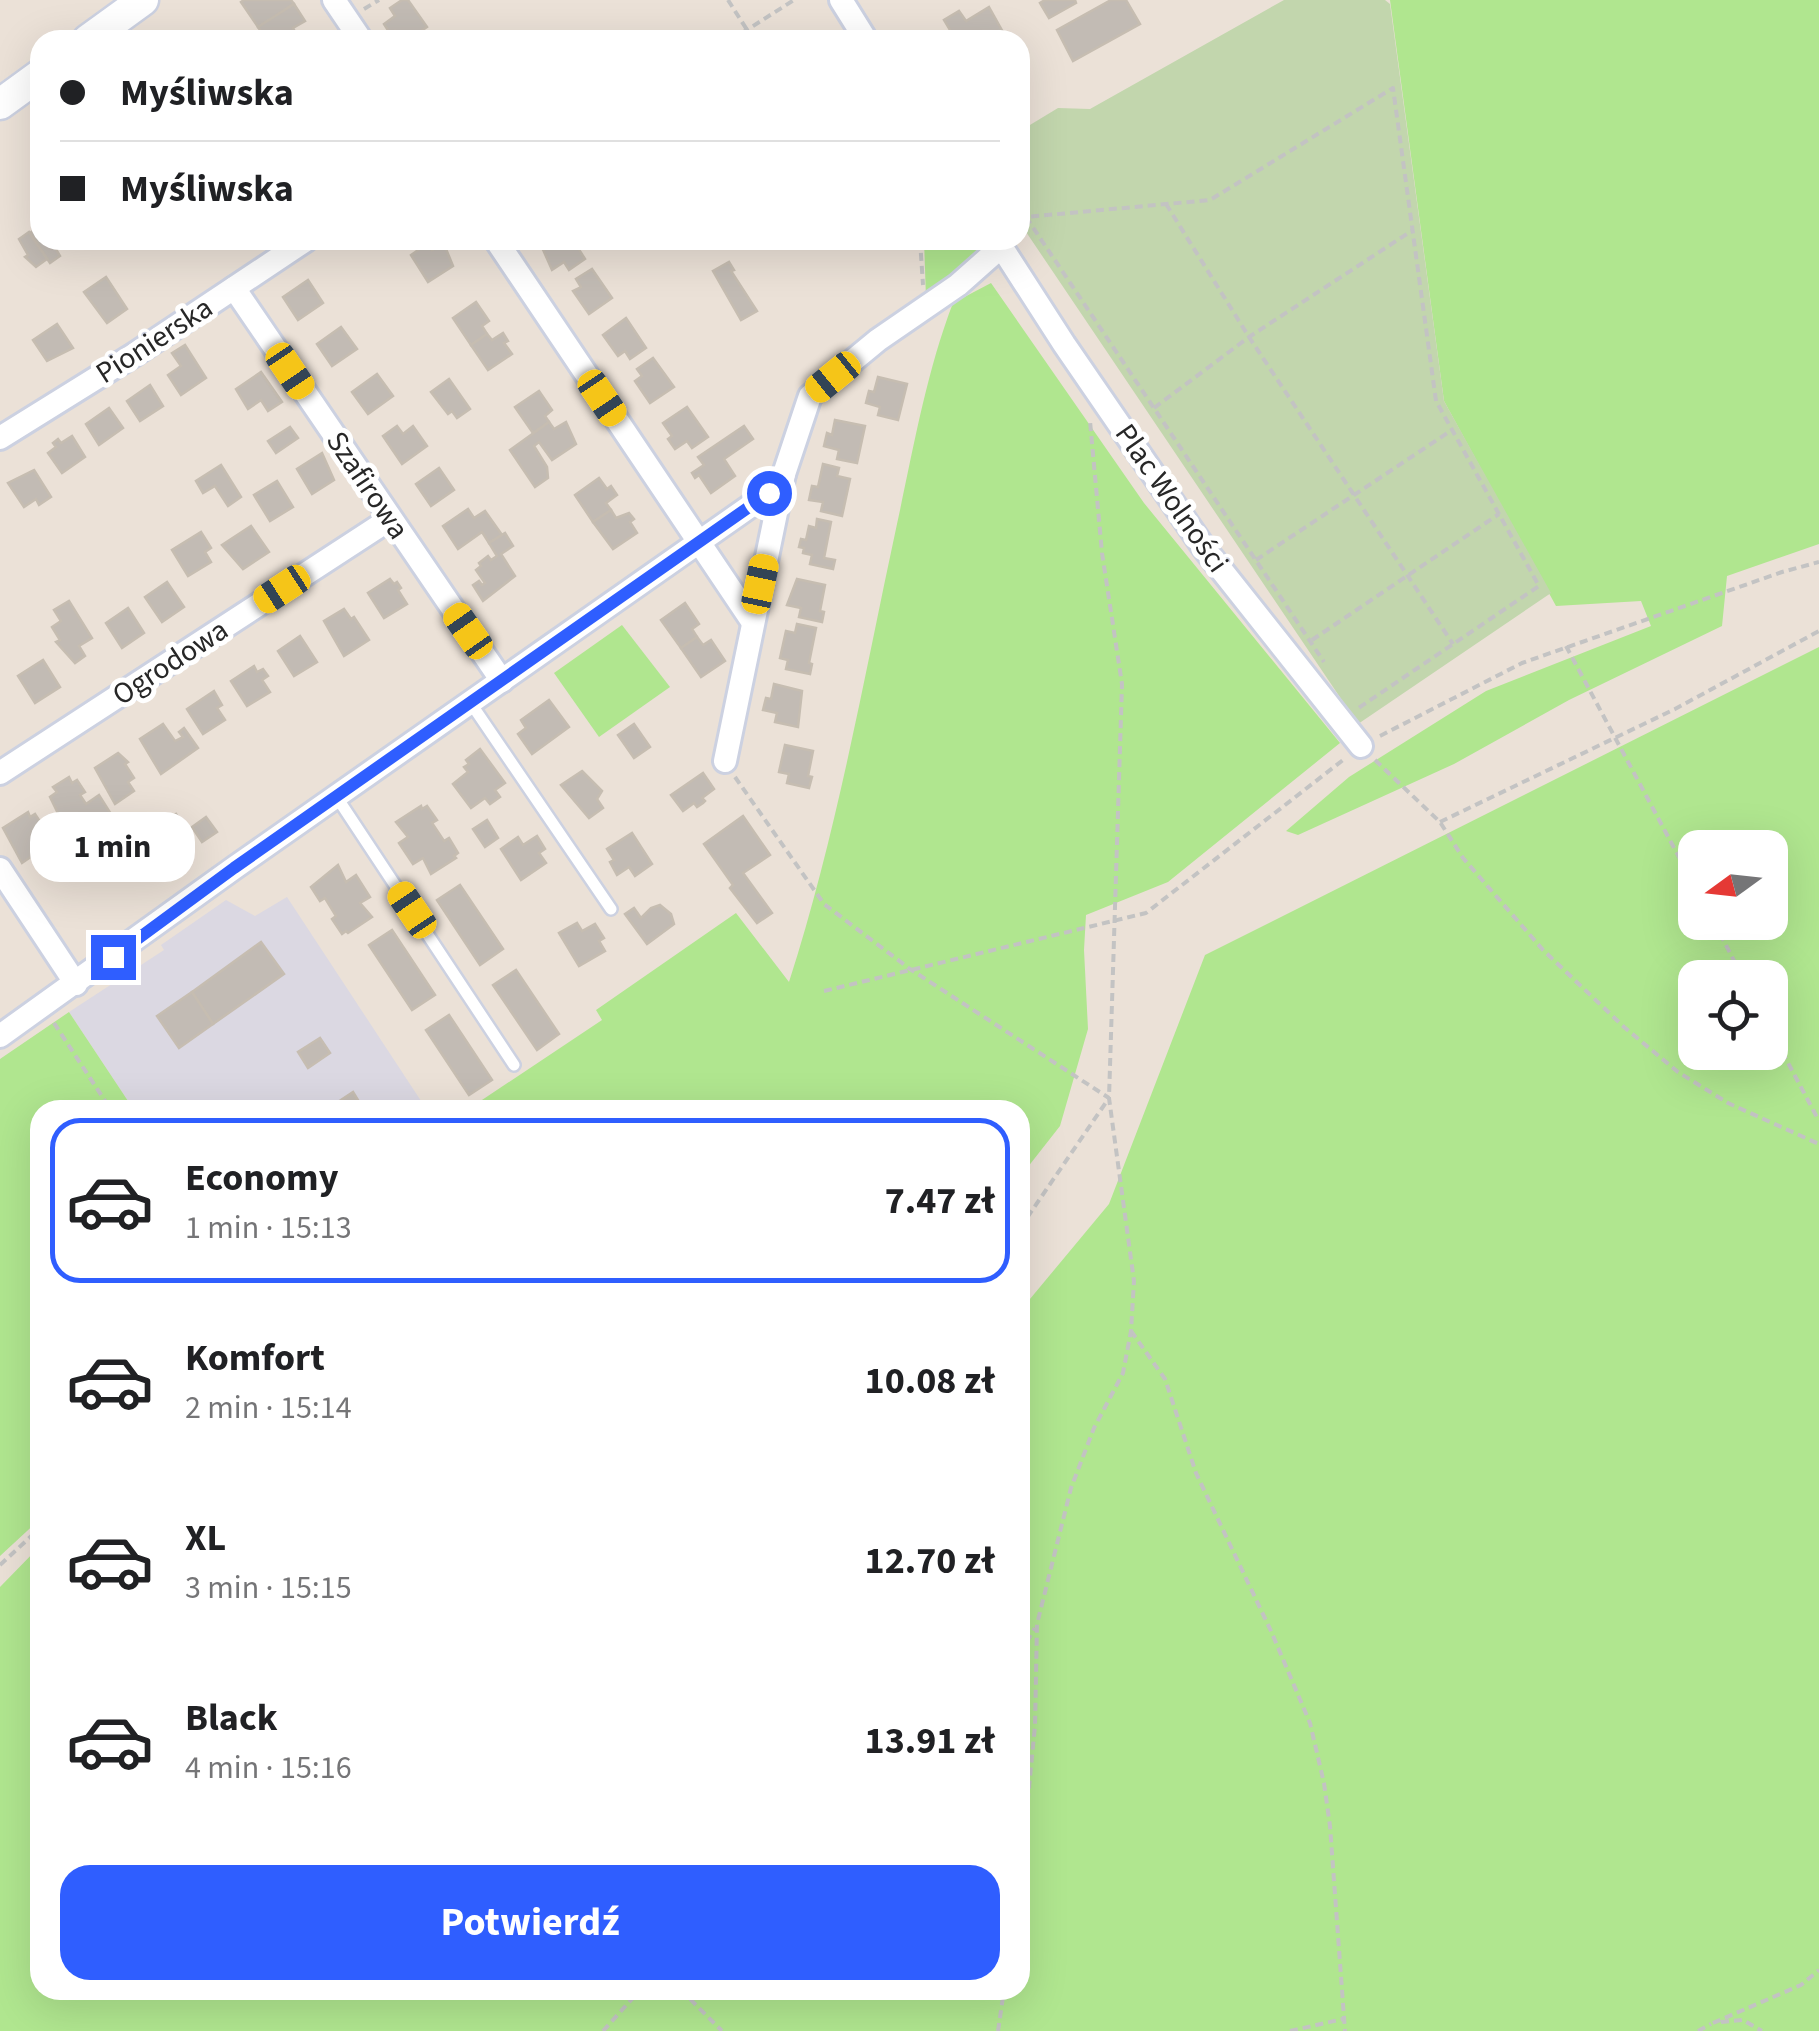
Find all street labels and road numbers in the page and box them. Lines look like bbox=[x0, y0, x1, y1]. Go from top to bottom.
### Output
street label: Pionierska bbox=[87, 286, 221, 394]
street label: Plac Wolności bbox=[1104, 415, 1239, 582]
street label: Szafirowa bbox=[316, 423, 420, 548]
street label: Ogrodowa bbox=[104, 609, 237, 716]

